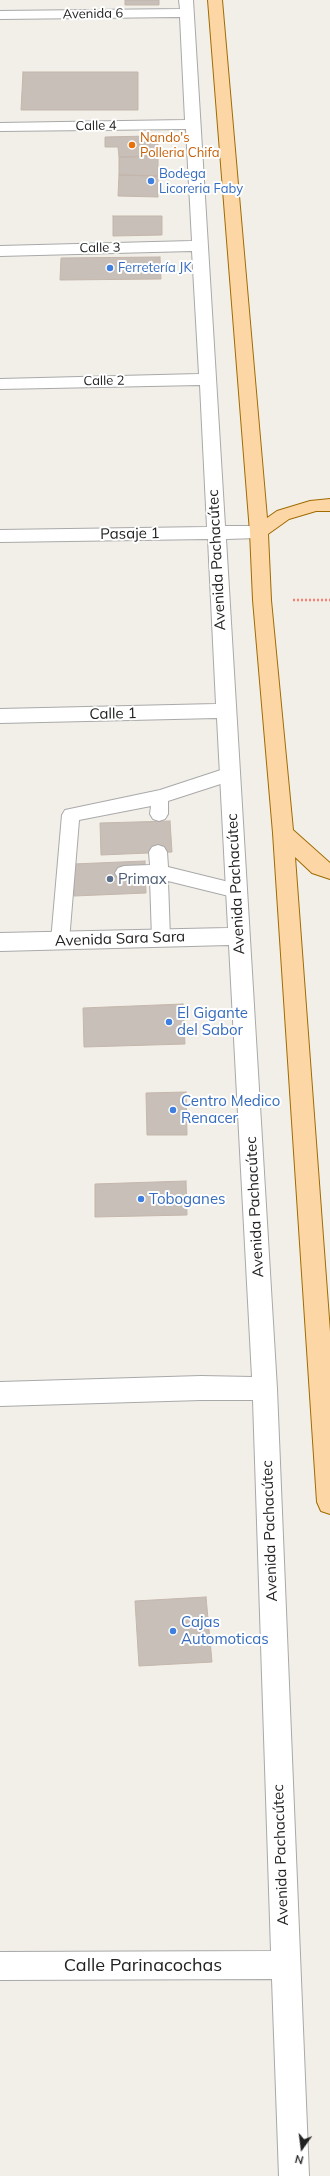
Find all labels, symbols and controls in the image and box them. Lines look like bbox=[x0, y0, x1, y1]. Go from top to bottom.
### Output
street label: Avenida 6 bbox=[63, 6, 123, 22]
street label: Calle 4 bbox=[75, 118, 117, 134]
place label: Nando's Polleria Chifa bbox=[140, 130, 220, 161]
marker: Nando's Polleria Chifa bbox=[127, 140, 137, 150]
place label: Bodega Licoreria Faby bbox=[159, 166, 243, 197]
marker: Bodega Licoreria Faby bbox=[146, 176, 156, 186]
street label: Calle 3 bbox=[79, 240, 121, 256]
place label: Ferretería JK bbox=[118, 260, 192, 276]
marker: Ferretería JK bbox=[105, 263, 115, 273]
street label: Calle 2 bbox=[83, 373, 125, 389]
street label: Avenida Pachacútec bbox=[204, 489, 230, 631]
street label: Pasaje 1 bbox=[100, 524, 160, 544]
street label: Calle 1 bbox=[89, 705, 137, 723]
street label: Avenida Pachacútec bbox=[223, 813, 249, 955]
place label: Primax bbox=[118, 870, 167, 888]
marker: Primax bbox=[105, 874, 115, 884]
street label: Avenida Sara Sara bbox=[55, 928, 185, 950]
place label: El Gigante del Sabor bbox=[177, 1004, 248, 1039]
marker: El Gigante del Sabor bbox=[164, 1017, 174, 1027]
place label: Centro Medico Renacer bbox=[181, 1092, 280, 1127]
marker: Centro Medico Renacer bbox=[168, 1105, 178, 1115]
street label: Avenida Pachacútec bbox=[242, 1136, 268, 1278]
place label: Toboganes bbox=[149, 1190, 225, 1208]
marker: Toboganes bbox=[136, 1194, 146, 1204]
street label: Avenida Pachacútec bbox=[259, 1460, 281, 1602]
place label: Cajas Automoticas bbox=[181, 1613, 269, 1648]
marker: Cajas Automoticas bbox=[168, 1626, 178, 1636]
street label: Avenida Pachacútec bbox=[270, 1784, 292, 1926]
street label: Calle Parinacochas bbox=[64, 1955, 222, 1977]
north arrow bbox=[282, 2128, 322, 2168]
text: N bbox=[293, 2152, 305, 2167]

